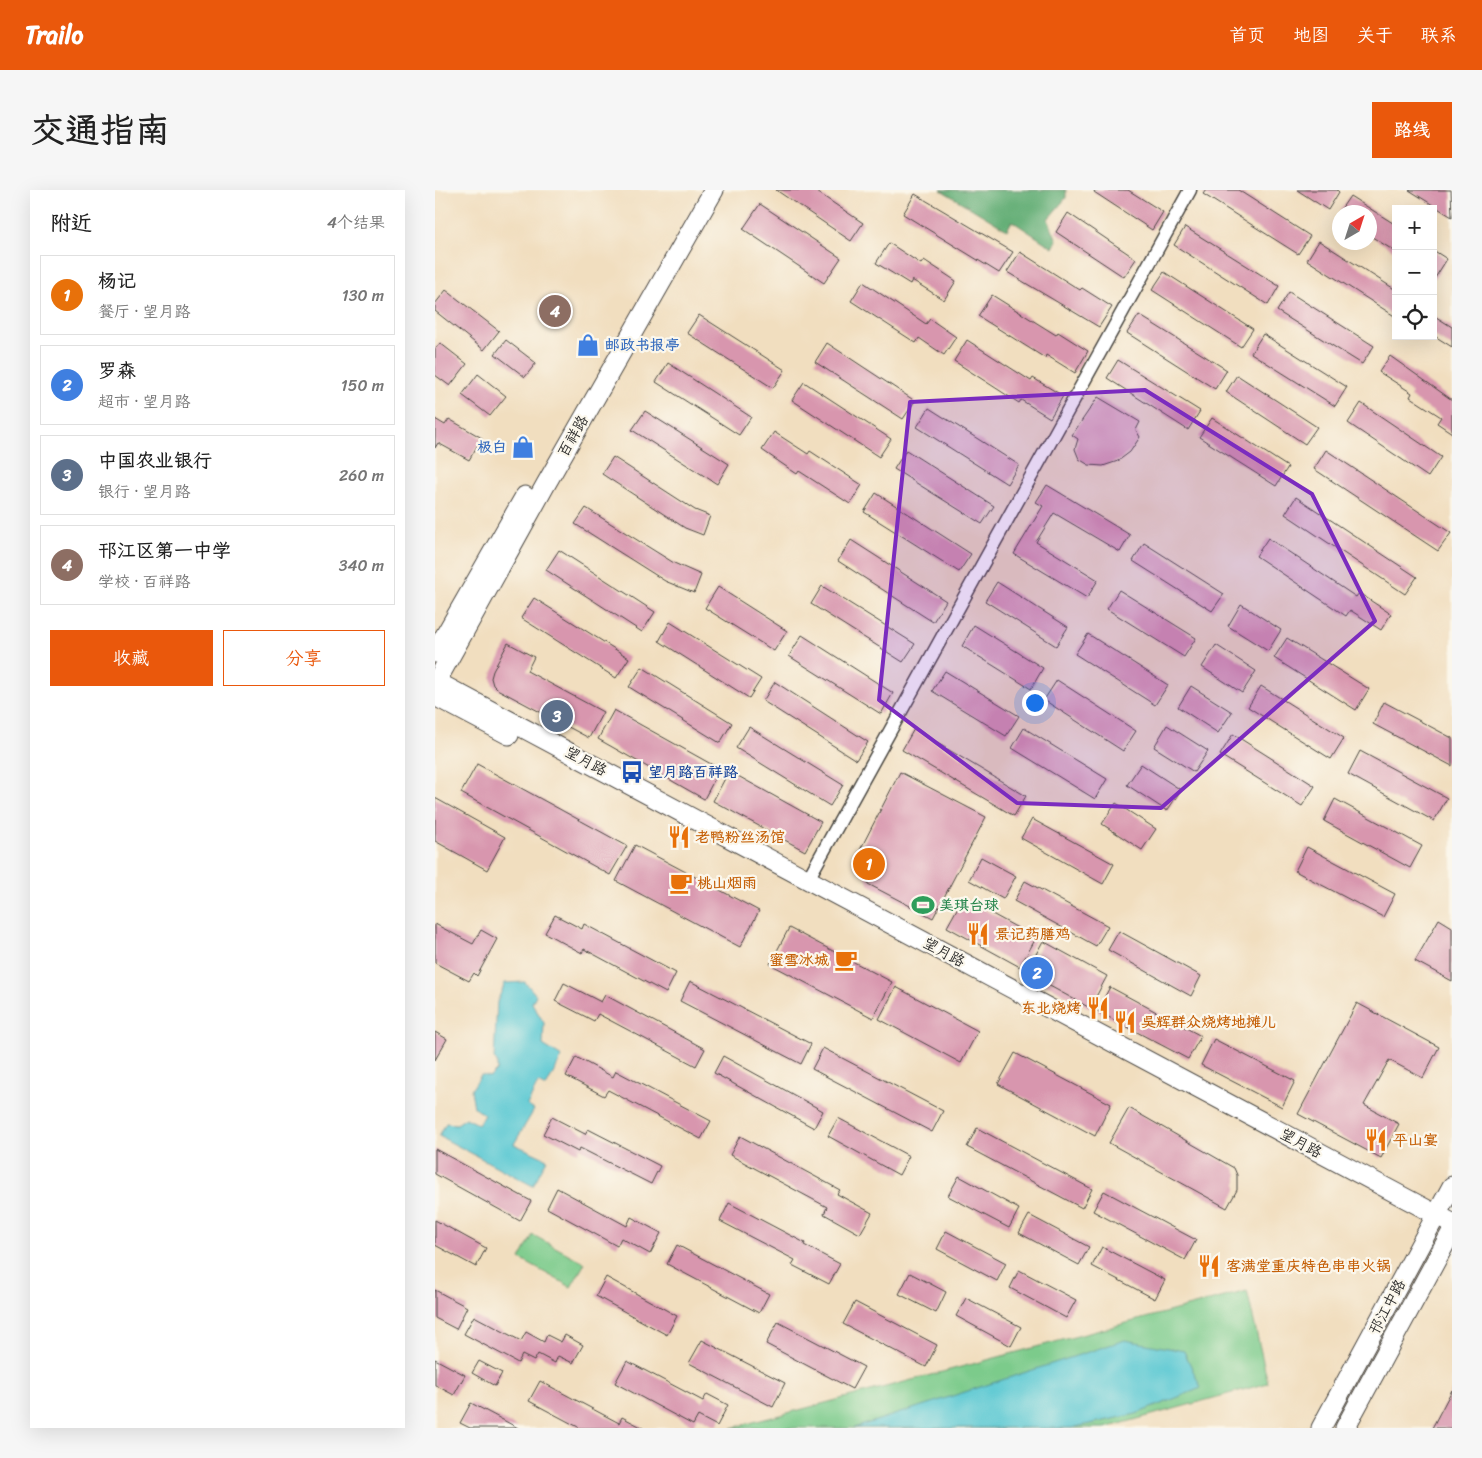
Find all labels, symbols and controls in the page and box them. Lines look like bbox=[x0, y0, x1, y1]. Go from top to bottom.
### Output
text: Trailo bbox=[25, 14, 83, 56]
text: 首页 bbox=[1229, 19, 1265, 51]
text: 地图 bbox=[1293, 19, 1329, 51]
text: 关于 bbox=[1357, 19, 1393, 51]
text: 联系 bbox=[1421, 19, 1457, 51]
text: 交通指南 bbox=[30, 99, 170, 161]
button: 路线 bbox=[1372, 102, 1452, 158]
text: 附近 bbox=[50, 204, 92, 242]
north arrow bbox=[1332, 205, 1377, 250]
map controls bbox=[1392, 205, 1437, 340]
button: + bbox=[1392, 205, 1437, 250]
text: 4个结果 bbox=[327, 208, 385, 237]
button: − bbox=[1392, 250, 1437, 295]
text: 杨记 bbox=[98, 264, 136, 297]
text: 1 bbox=[64, 281, 70, 310]
text: 130 m bbox=[342, 281, 384, 310]
pin: 4 bbox=[539, 292, 571, 330]
button: locate bbox=[1392, 295, 1437, 340]
text: 餐厅 · 望月路 bbox=[98, 297, 191, 326]
shop icon: 邮政书报亭 bbox=[575, 332, 601, 358]
place label: 邮政书报亭 bbox=[605, 332, 680, 358]
text: 罗森 bbox=[98, 354, 136, 387]
text: 2 bbox=[62, 371, 72, 400]
text: 150 m bbox=[341, 371, 384, 400]
text: 超市 · 望月路 bbox=[98, 387, 191, 416]
street label: 百祥路 bbox=[550, 410, 596, 462]
place label: 极白 bbox=[477, 434, 507, 460]
shop icon: 极白 bbox=[510, 434, 536, 460]
text: 中国农业银行 bbox=[98, 444, 212, 477]
text: 3 bbox=[63, 461, 71, 490]
text: 260 m bbox=[339, 461, 384, 490]
text: 银行 · 望月路 bbox=[98, 477, 191, 506]
text: 邗江区第一中学 bbox=[98, 534, 231, 567]
text: 4 bbox=[62, 551, 72, 580]
text: 340 m bbox=[339, 551, 384, 580]
text: 学校 · 百祥路 bbox=[98, 567, 191, 596]
button: 收藏 bbox=[50, 630, 213, 686]
button: 分享 bbox=[223, 630, 385, 686]
your location bbox=[1022, 690, 1048, 716]
pin: 3 bbox=[541, 697, 573, 735]
street label: 望月路 bbox=[560, 739, 612, 783]
bus stop icon: 望月路百祥路 bbox=[619, 759, 645, 785]
place label: 望月路百祥路 bbox=[648, 759, 738, 785]
restaurant icon: 老鸭粉丝汤馆 bbox=[666, 824, 692, 850]
place label: 老鸭粉丝汤馆 bbox=[695, 824, 785, 850]
pin: 1 bbox=[853, 845, 885, 883]
cafe icon: 桃山烟雨 bbox=[668, 870, 694, 896]
place label: 桃山烟雨 bbox=[697, 870, 757, 896]
sports icon: 美琪台球 bbox=[910, 892, 936, 918]
place label: 美琪台球 bbox=[939, 892, 999, 918]
restaurant icon: 景记药膳鸡 bbox=[965, 921, 991, 947]
place label: 景记药膳鸡 bbox=[995, 921, 1070, 947]
street label: 望月路 bbox=[918, 930, 970, 974]
place label: 蜜雪冰城 bbox=[769, 947, 829, 973]
cafe icon: 蜜雪冰城 bbox=[833, 947, 859, 973]
pin: 2 bbox=[1021, 954, 1053, 992]
place label: 东北烧烤 bbox=[1021, 995, 1082, 1021]
restaurant icon: 东北烧烤 bbox=[1085, 995, 1111, 1021]
restaurant icon: 吴辉群众烧烤地摊儿 bbox=[1112, 1009, 1138, 1035]
place label: 吴辉群众烧烤地摊儿 bbox=[1141, 1009, 1276, 1035]
street label: 望月路 bbox=[1275, 1121, 1327, 1165]
restaurant icon: 平山宴 bbox=[1363, 1127, 1389, 1153]
place label: 平山宴 bbox=[1393, 1127, 1438, 1153]
restaurant icon: 客满堂重庆特色串串火锅 bbox=[1196, 1253, 1222, 1279]
place label: 客满堂重庆特色串串火锅 bbox=[1226, 1253, 1391, 1279]
street label: 邗江中路 bbox=[1361, 1274, 1413, 1340]

